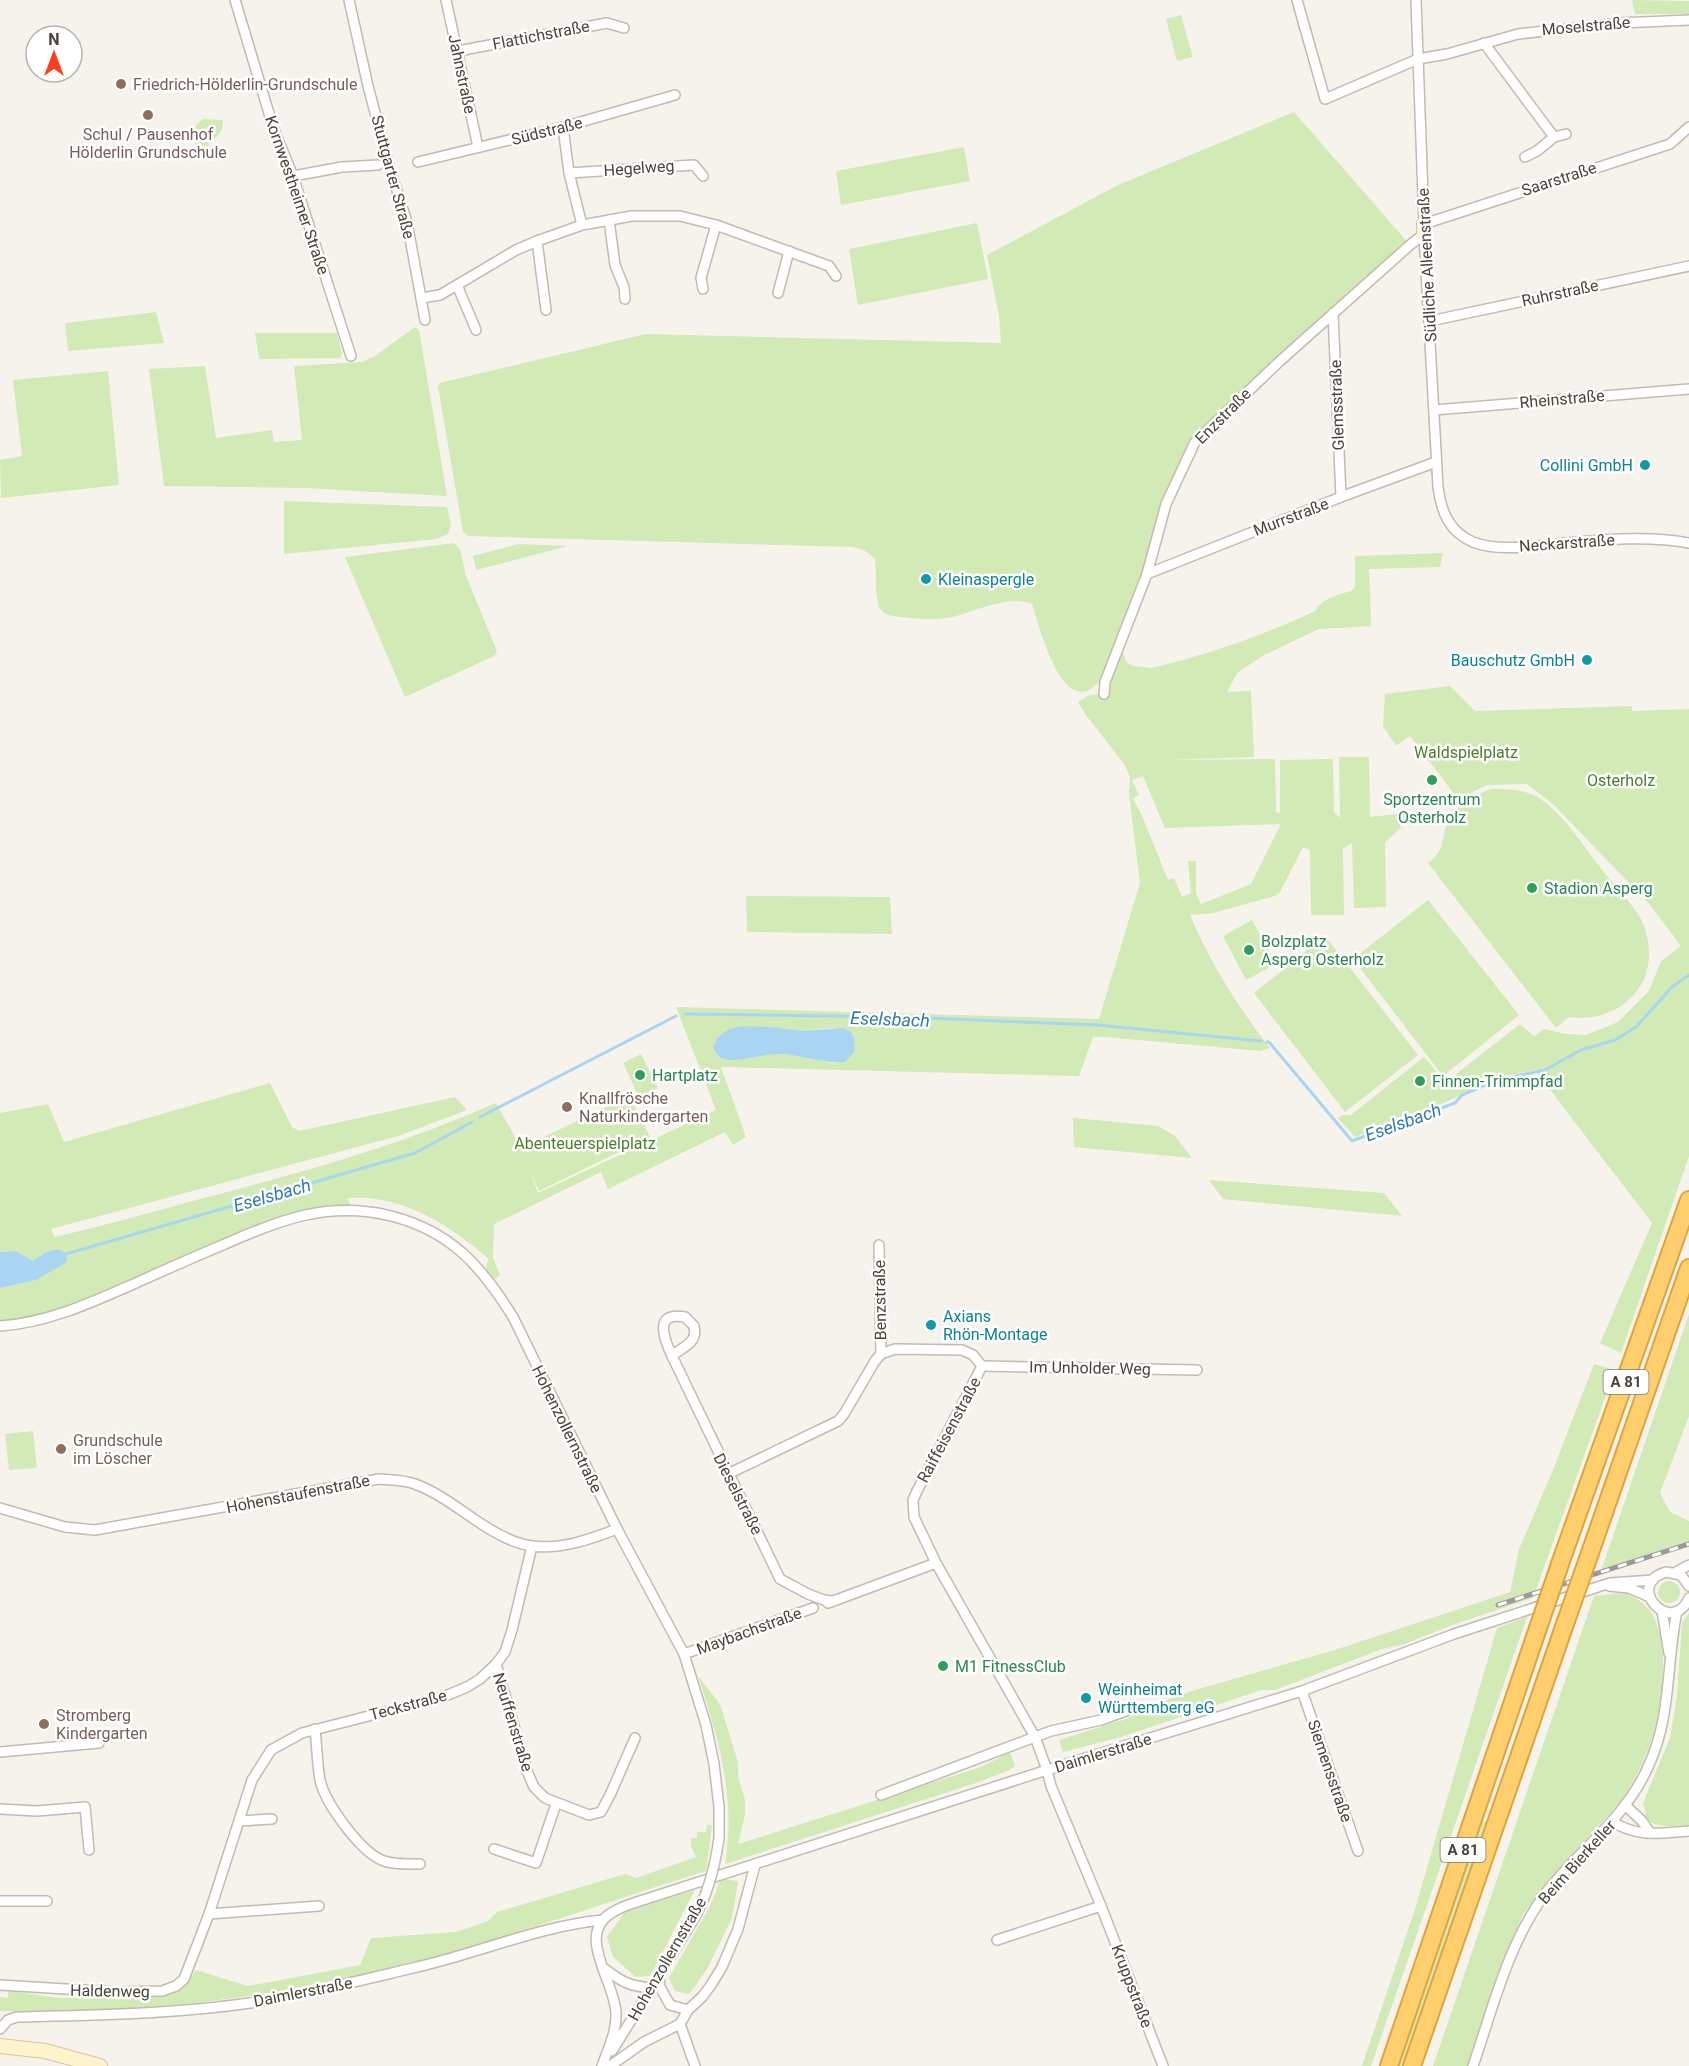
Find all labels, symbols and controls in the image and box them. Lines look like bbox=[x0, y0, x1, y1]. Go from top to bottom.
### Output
street label: Moselstraße bbox=[1541, 13, 1631, 39]
street label: Flattichstraße bbox=[491, 16, 591, 54]
north arrow bbox=[24, 24, 84, 84]
text: N bbox=[48, 30, 60, 49]
street label: Jahnstraße bbox=[444, 33, 480, 115]
place label: Friedrich-Hölderlin-Grundschule bbox=[133, 75, 357, 94]
marker: Friedrich-Hölderlin-Grundschule bbox=[114, 77, 128, 91]
marker: Schul / Pausenhof Hölderlin Grundschule bbox=[141, 108, 155, 122]
street label: Kornwestheimer Straße bbox=[261, 113, 333, 277]
street label: Stuttgarter Straße bbox=[367, 113, 419, 241]
street label: Südstraße bbox=[509, 113, 585, 149]
place label: Schul / Pausenhof Hölderlin Grundschule bbox=[69, 125, 227, 162]
street label: Hegelweg bbox=[603, 156, 675, 180]
street label: Saarstraße bbox=[1519, 158, 1599, 200]
street label: Südliche Alleenstraße bbox=[1413, 188, 1441, 342]
street label: Ruhrstraße bbox=[1520, 276, 1600, 310]
street label: Glemsstraße bbox=[1326, 359, 1348, 451]
street label: Enzstraße bbox=[1191, 384, 1255, 448]
street label: Rheinstraße bbox=[1519, 386, 1605, 412]
place label: Collini GmbH bbox=[1540, 456, 1633, 475]
marker: Collini GmbH bbox=[1638, 458, 1652, 472]
street label: Murrstraße bbox=[1251, 494, 1331, 540]
street label: Neckarstraße bbox=[1519, 530, 1615, 556]
place label: Kleinaspergle bbox=[938, 570, 1034, 589]
marker: Kleinaspergle bbox=[919, 572, 933, 586]
place label: Bauschutz GmbH bbox=[1451, 651, 1575, 670]
marker: Bauschutz GmbH bbox=[1580, 653, 1594, 667]
park label: Waldspielplatz bbox=[1414, 743, 1518, 762]
park label: Osterholz bbox=[1587, 771, 1655, 790]
marker: Sportzentrum Osterholz bbox=[1425, 773, 1439, 787]
place label: Sportzentrum Osterholz bbox=[1383, 790, 1481, 827]
place label: Stadion Asperg bbox=[1544, 879, 1653, 898]
marker: Stadion Asperg bbox=[1525, 881, 1539, 895]
place label: Bolzplatz Asperg Osterholz bbox=[1261, 932, 1384, 969]
marker: Bolzplatz Asperg Osterholz bbox=[1242, 943, 1256, 957]
water label: Eselsbach bbox=[850, 1007, 930, 1031]
place label: Hartplatz bbox=[652, 1066, 718, 1085]
marker: Hartplatz bbox=[633, 1068, 647, 1082]
place label: Finnen-Trimmpfad bbox=[1432, 1072, 1563, 1091]
marker: Finnen-Trimmpfad bbox=[1413, 1074, 1427, 1088]
place label: Knallfrösche Naturkindergarten bbox=[579, 1089, 708, 1126]
water label: Eselsbach bbox=[1362, 1099, 1444, 1145]
marker: Knallfrösche Naturkindergarten bbox=[560, 1100, 574, 1114]
park label: Abenteuerspielplatz bbox=[514, 1134, 656, 1153]
water label: Eselsbach bbox=[231, 1174, 313, 1216]
street label: Benzstraße bbox=[870, 1260, 890, 1340]
place label: Axians Rhön-Montage bbox=[943, 1307, 1047, 1344]
marker: Axians Rhön-Montage bbox=[924, 1318, 938, 1332]
street label: Im Unholder Weg bbox=[1029, 1357, 1151, 1379]
street label: Hohenzollernstraße bbox=[528, 1362, 606, 1496]
road number: A 81 bbox=[1604, 1370, 1648, 1394]
street label: Raiffeisenstraße bbox=[913, 1374, 985, 1486]
place label: Grundschule im Löscher bbox=[73, 1431, 163, 1468]
marker: Grundschule im Löscher bbox=[54, 1442, 68, 1456]
street label: Dieselstraße bbox=[709, 1450, 767, 1538]
street label: Hohenstaufenstraße bbox=[225, 1471, 371, 1517]
street label: Maybachstraße bbox=[694, 1603, 804, 1659]
place label: M1 FitnessClub bbox=[955, 1657, 1066, 1676]
marker: M1 FitnessClub bbox=[936, 1659, 950, 1673]
street label: Neuffenstraße bbox=[489, 1670, 537, 1774]
place label: Weinheimat Württemberg eG bbox=[1098, 1680, 1215, 1717]
street label: Teckstraße bbox=[367, 1686, 449, 1724]
marker: Weinheimat Württemberg eG bbox=[1079, 1691, 1093, 1705]
place label: Stromberg Kindergarten bbox=[56, 1706, 148, 1743]
marker: Stromberg Kindergarten bbox=[37, 1717, 51, 1731]
street label: Siemensstraße bbox=[1304, 1717, 1356, 1825]
street label: Daimlerstraße bbox=[1052, 1729, 1154, 1777]
street label: Beim Bierkeller bbox=[1534, 1816, 1620, 1908]
road number: A 81 bbox=[1440, 1838, 1486, 1862]
street label: Hohenzollernstraße bbox=[624, 1894, 710, 2024]
street label: Kruppstraße bbox=[1107, 1942, 1157, 2030]
street label: Daimlerstraße bbox=[252, 1973, 354, 2011]
street label: Haldenweg bbox=[70, 1981, 150, 2001]

